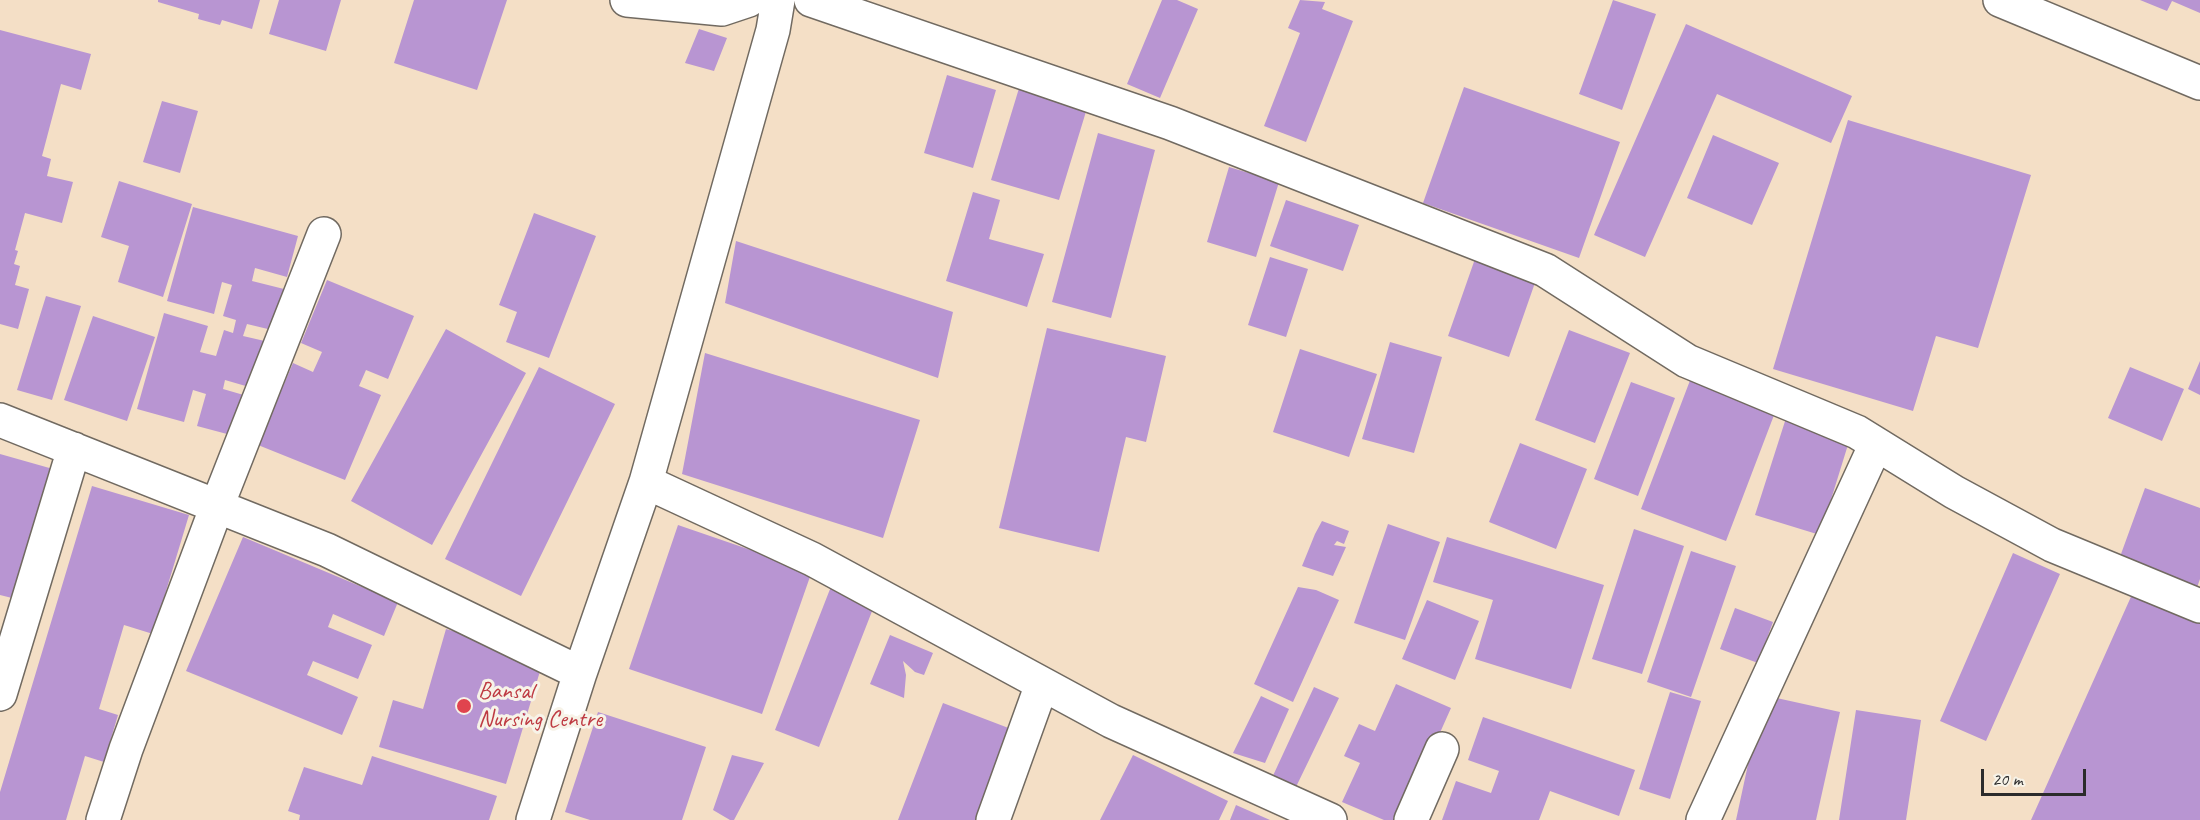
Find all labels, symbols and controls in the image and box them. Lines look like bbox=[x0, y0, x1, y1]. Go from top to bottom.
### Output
place label: Bansal Nursing Centre bbox=[478, 678, 602, 734]
marker: Bansal Nursing Centre bbox=[455, 697, 473, 715]
scale bar bbox=[1984, 757, 2089, 795]
text: 20 m bbox=[1992, 768, 2023, 790]

